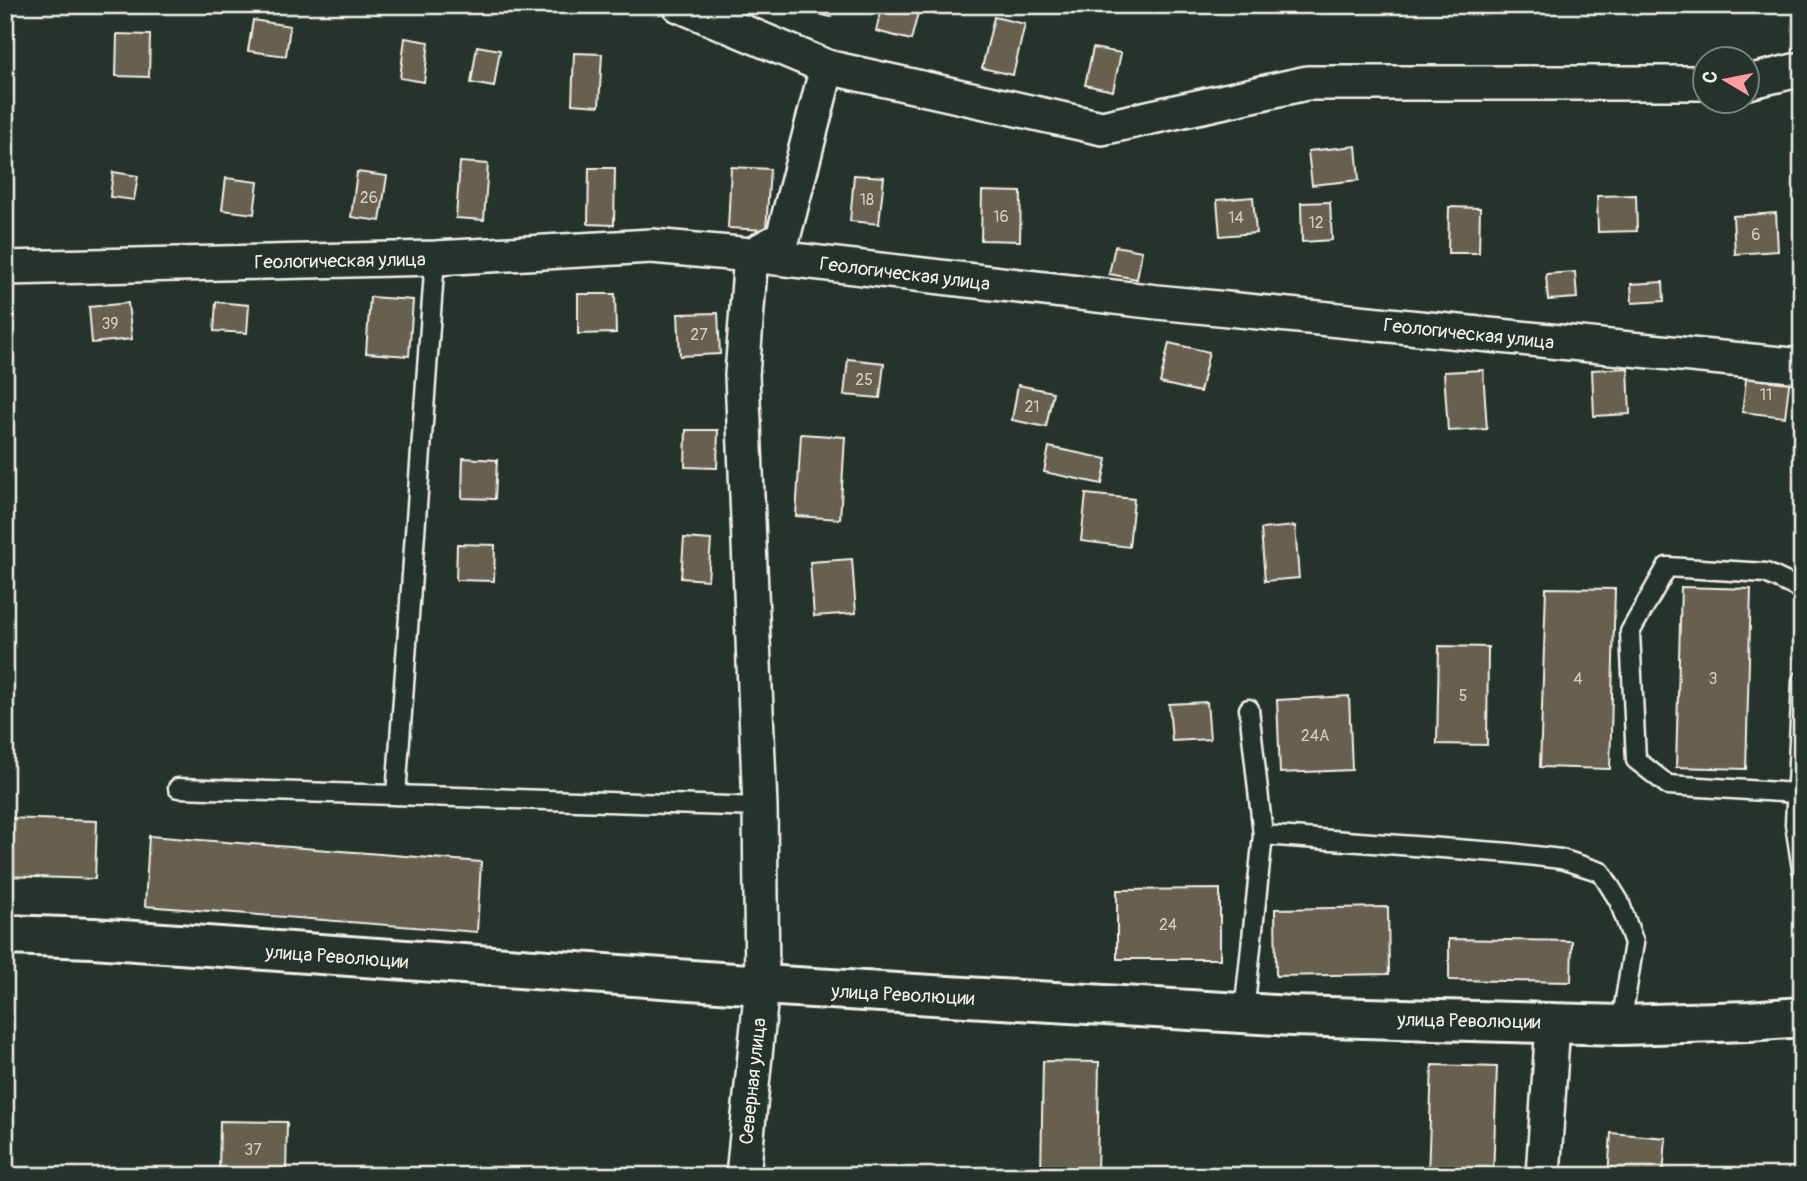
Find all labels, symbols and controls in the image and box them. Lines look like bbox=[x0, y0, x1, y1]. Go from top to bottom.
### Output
north arrow bbox=[1692, 46, 1762, 116]
text: С bbox=[1697, 69, 1723, 85]
house number: 26 bbox=[360, 188, 378, 208]
house number: 18 bbox=[860, 190, 874, 210]
house number: 16 bbox=[993, 207, 1009, 227]
house number: 14 bbox=[1228, 208, 1244, 228]
house number: 12 bbox=[1308, 213, 1324, 233]
house number: 6 bbox=[1751, 225, 1761, 245]
street label: Геологическая улица bbox=[254, 248, 426, 274]
street label: Геологическая улица bbox=[818, 252, 992, 296]
street label: Геологическая улица bbox=[1382, 313, 1556, 355]
house number: 39 bbox=[101, 314, 119, 334]
house number: 27 bbox=[690, 325, 708, 345]
house number: 25 bbox=[855, 370, 873, 390]
house number: 11 bbox=[1760, 385, 1772, 405]
house number: 21 bbox=[1024, 397, 1040, 417]
house number: 4 bbox=[1573, 669, 1583, 689]
house number: 3 bbox=[1709, 669, 1718, 689]
house number: 5 bbox=[1459, 686, 1467, 706]
house number: 24А bbox=[1301, 726, 1329, 746]
house number: 24 bbox=[1159, 915, 1177, 935]
street label: улица Революции bbox=[264, 940, 410, 974]
street label: улица Революции bbox=[830, 979, 976, 1011]
street label: улица Революции bbox=[1396, 1008, 1541, 1034]
street label: Северная улица bbox=[734, 1016, 772, 1146]
house number: 37 bbox=[244, 1140, 262, 1160]

